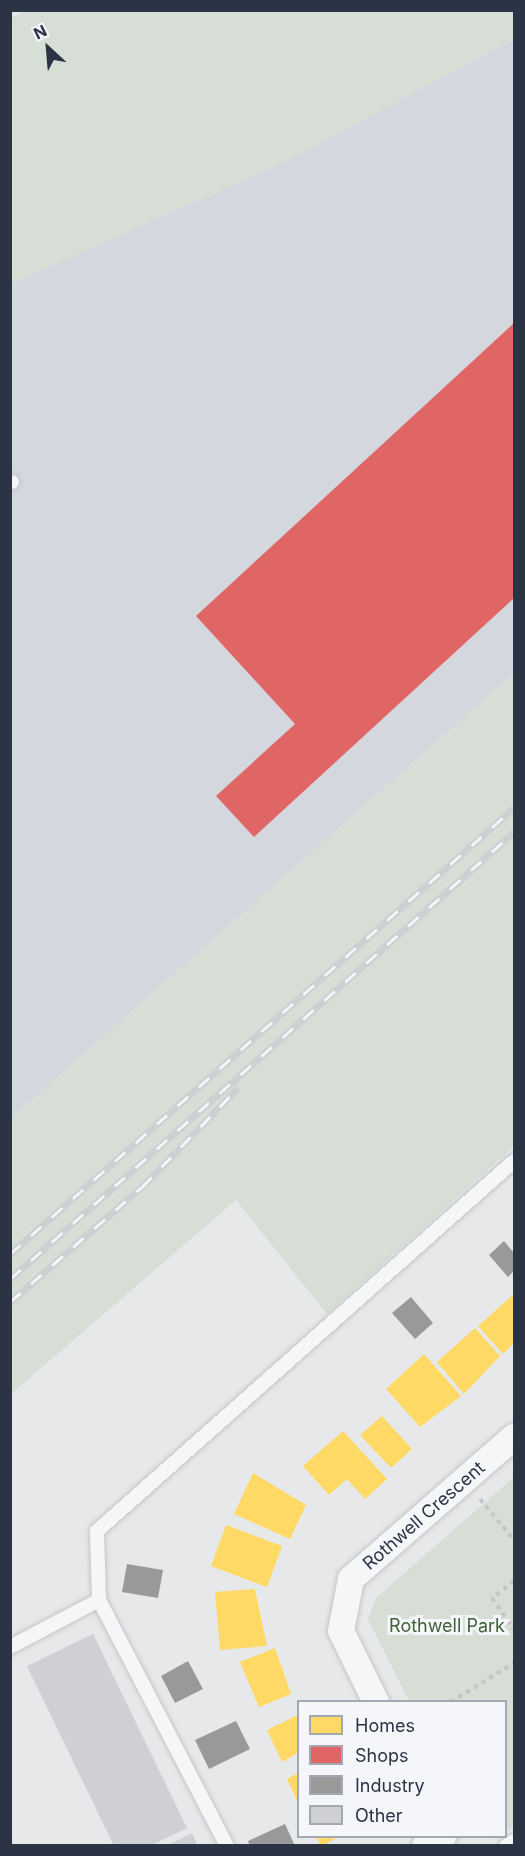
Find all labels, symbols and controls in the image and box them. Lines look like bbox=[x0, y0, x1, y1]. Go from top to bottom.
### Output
north arrow bbox=[18, 18, 78, 78]
text: N bbox=[30, 20, 50, 43]
street label: Rothwell Crescent bbox=[359, 1457, 489, 1575]
park label: Rothwell Park bbox=[389, 1615, 505, 1637]
legend bbox=[297, 1700, 507, 1838]
text: Homes bbox=[355, 1715, 415, 1736]
text: Shops bbox=[355, 1745, 409, 1766]
text: Industry bbox=[355, 1775, 425, 1796]
text: Other bbox=[355, 1805, 403, 1826]

